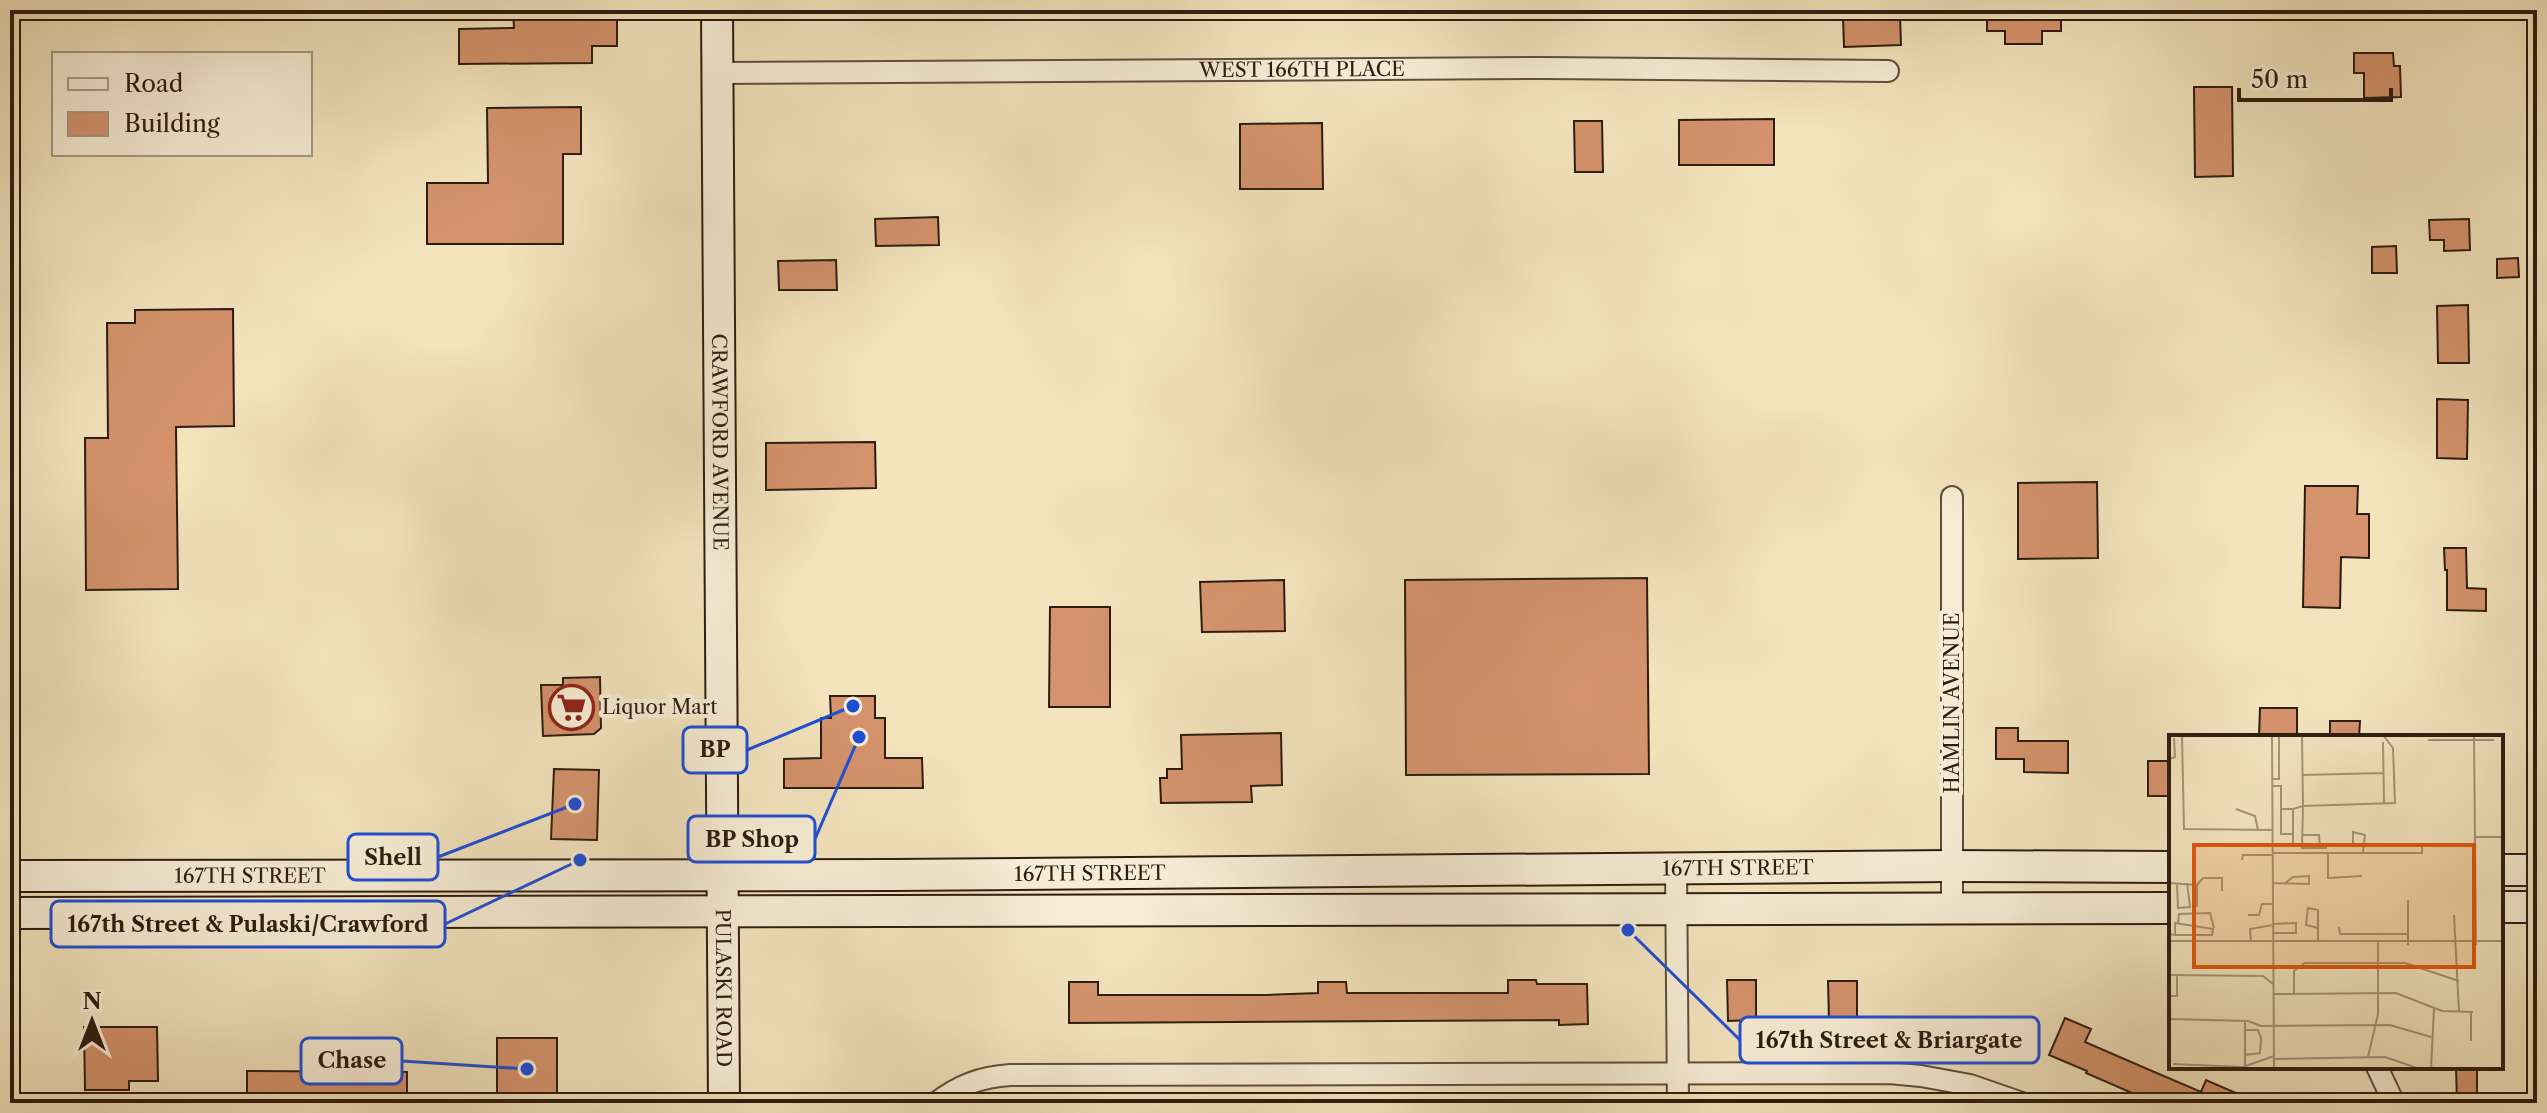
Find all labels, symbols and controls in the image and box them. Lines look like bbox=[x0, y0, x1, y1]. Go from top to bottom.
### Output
legend bbox=[52, 52, 312, 156]
scale bar bbox=[2239, 52, 2391, 102]
street label: WEST 166TH PLACE bbox=[1198, 57, 1405, 82]
text: 50 m bbox=[2251, 65, 2308, 94]
text: Road bbox=[124, 69, 184, 98]
text: Building bbox=[124, 109, 220, 138]
street label: CRAWFORD AVENUE bbox=[707, 333, 732, 551]
street label: HAMLIN AVENUE bbox=[1940, 613, 1964, 793]
supermarket icon: Liquor Mart bbox=[547, 683, 595, 731]
place label: Liquor Mart bbox=[602, 695, 717, 719]
callout: BP bbox=[683, 727, 747, 773]
inset map bbox=[2169, 735, 2503, 1069]
text: BP bbox=[699, 736, 731, 763]
callout: BP Shop bbox=[688, 816, 815, 862]
text: BP Shop bbox=[705, 826, 799, 853]
callout: Shell bbox=[348, 834, 438, 880]
text: Shell bbox=[364, 844, 422, 871]
street label: 167TH STREET bbox=[1662, 855, 1814, 880]
street label: 167TH STREET bbox=[1014, 861, 1166, 886]
street label: 167TH STREET bbox=[174, 864, 326, 888]
callout: 167th Street & Pulaski/Crawford bbox=[51, 901, 445, 947]
street label: PULASKI ROAD bbox=[711, 909, 736, 1067]
text: 167th Street & Pulaski/Crawford bbox=[67, 911, 429, 938]
north arrow bbox=[52, 981, 132, 1061]
text: N bbox=[82, 988, 102, 1015]
callout: 167th Street & Briargate bbox=[1740, 1017, 2039, 1063]
text: 167th Street & Briargate bbox=[1756, 1027, 2022, 1054]
callout: Chase bbox=[301, 1038, 402, 1084]
text: Chase bbox=[318, 1047, 386, 1074]

